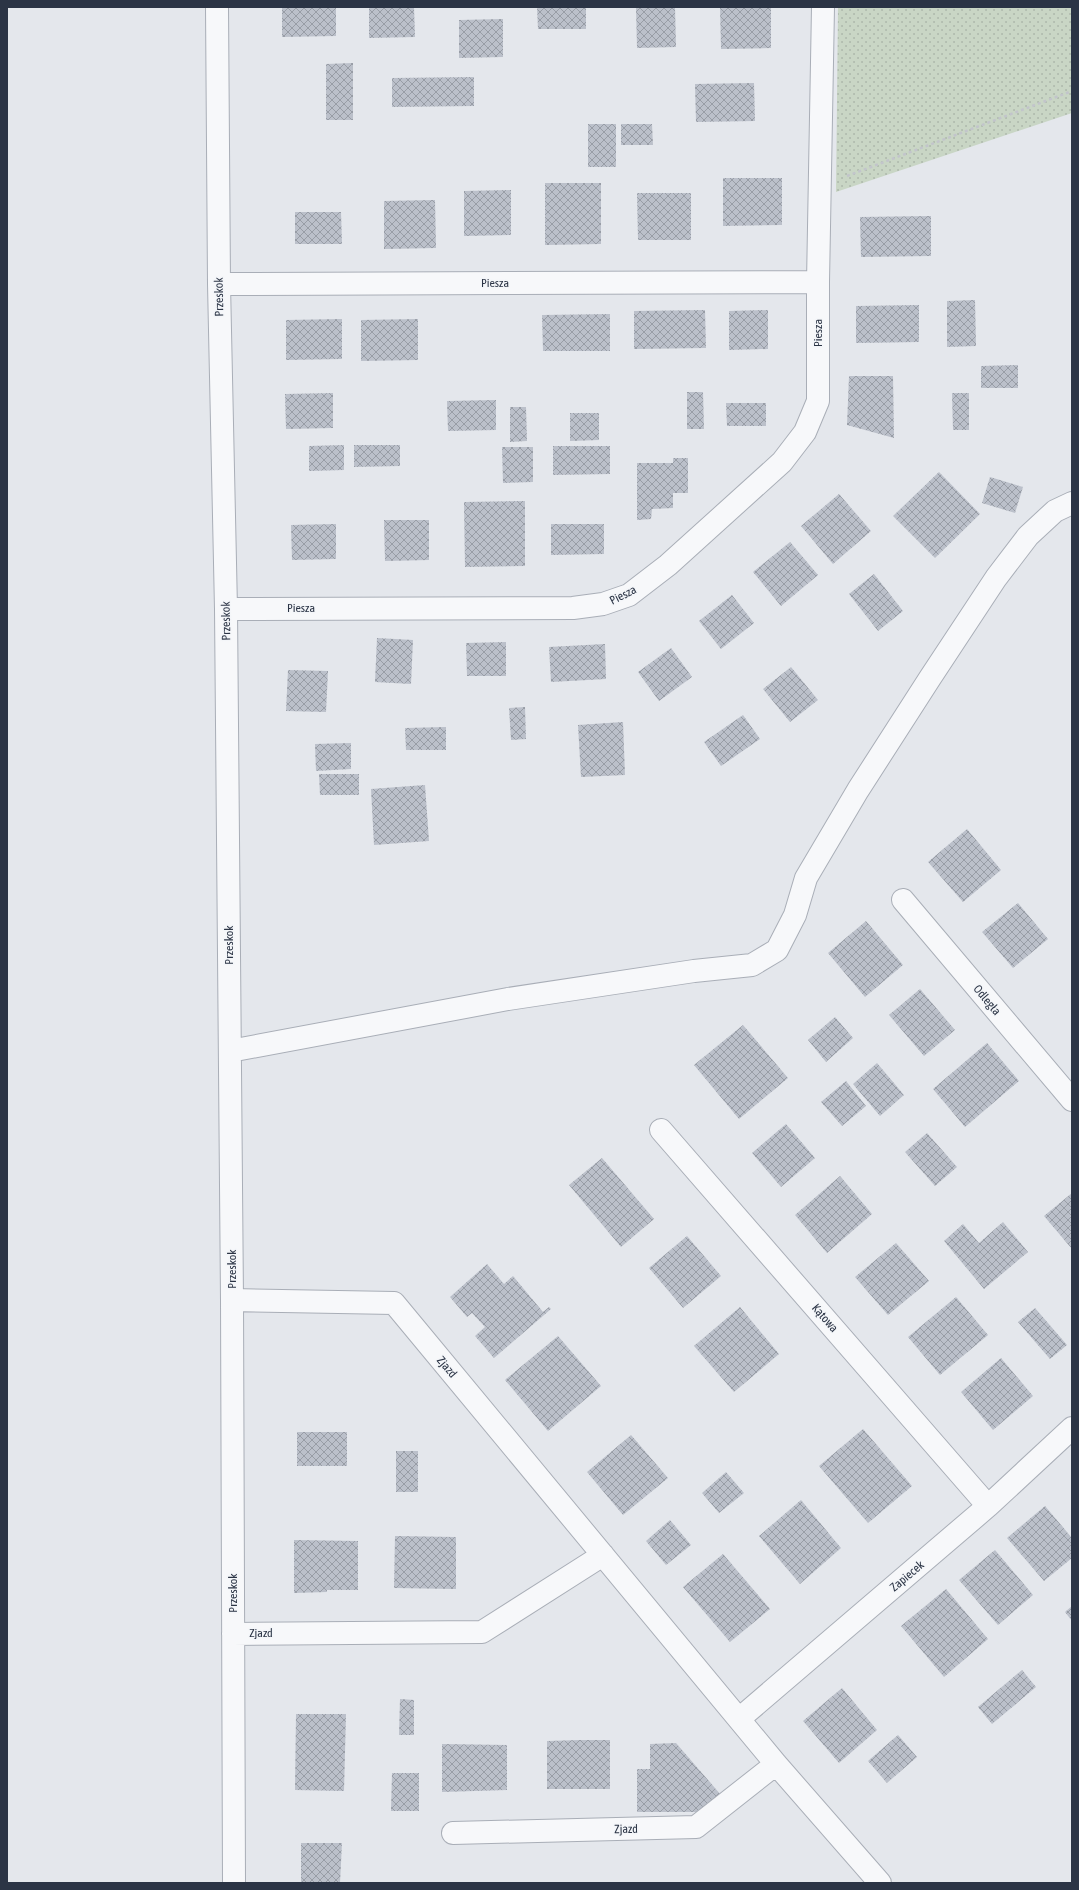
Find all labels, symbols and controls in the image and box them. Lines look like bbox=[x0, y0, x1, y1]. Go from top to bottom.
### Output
street label: Piesza bbox=[481, 276, 509, 290]
street label: Przeskok bbox=[212, 277, 226, 317]
street label: Piesza bbox=[811, 319, 825, 347]
street label: Piesza bbox=[607, 582, 639, 608]
street label: Przeskok bbox=[219, 601, 233, 641]
street label: Piesza bbox=[287, 601, 315, 615]
street label: Przeskok bbox=[222, 925, 236, 965]
street label: Odległa bbox=[970, 982, 1004, 1018]
street label: Przeskok bbox=[225, 1249, 239, 1289]
street label: Kątowa bbox=[809, 1301, 841, 1335]
street label: Zjazd bbox=[434, 1353, 460, 1381]
street label: Zapiecek bbox=[887, 1557, 927, 1594]
street label: Przeskok bbox=[226, 1573, 240, 1613]
street label: Zjazd bbox=[249, 1626, 273, 1640]
street label: Zjazd bbox=[614, 1822, 638, 1836]

